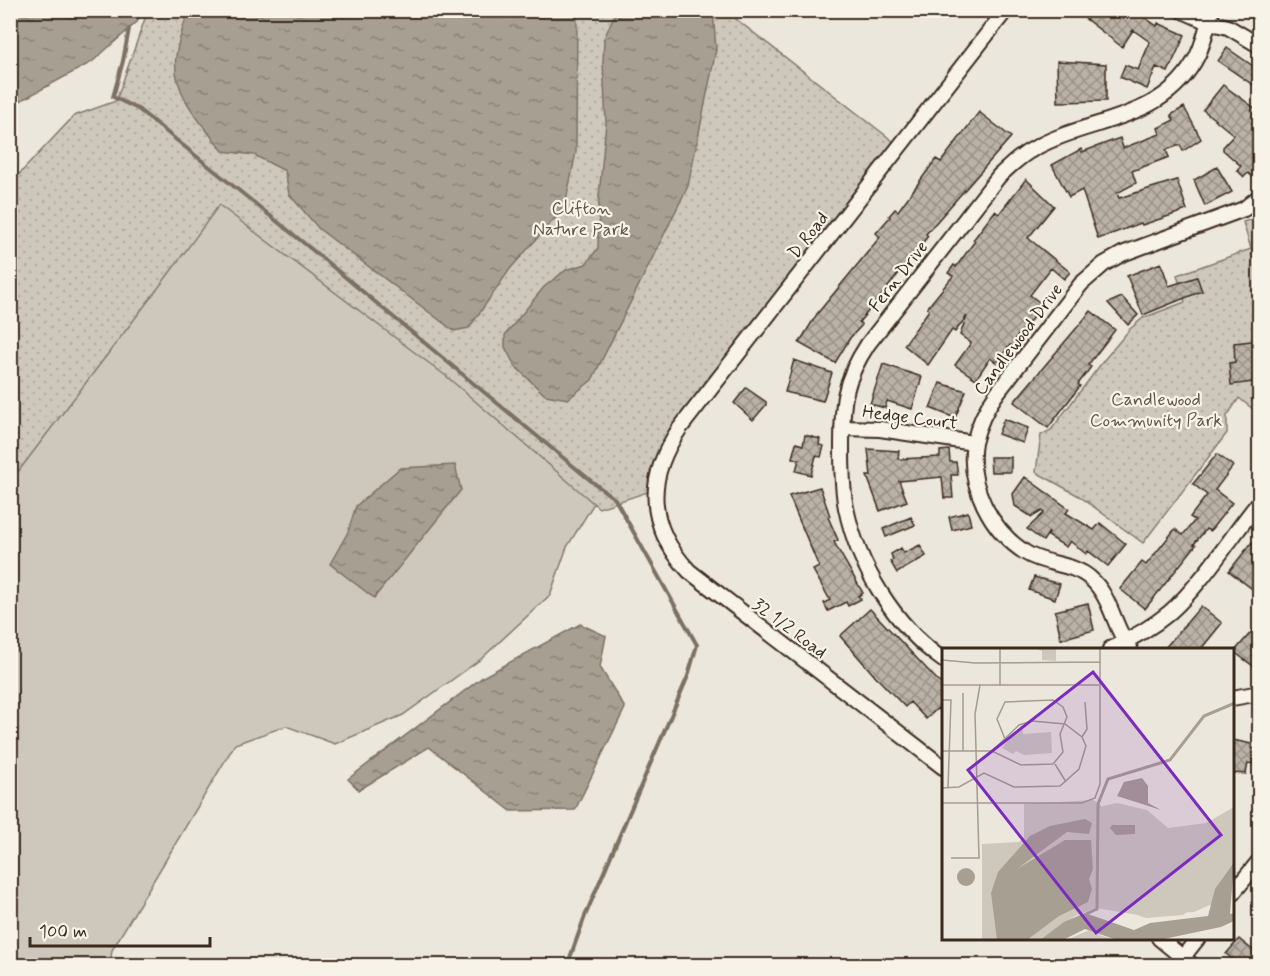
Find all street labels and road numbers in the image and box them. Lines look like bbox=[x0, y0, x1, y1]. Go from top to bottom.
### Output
street label: D Road bbox=[783, 207, 835, 264]
street label: Fern Drive bbox=[864, 236, 934, 317]
street label: Candlewood Drive bbox=[969, 279, 1069, 400]
street label: Hedge Court bbox=[861, 400, 959, 437]
street label: 32 1/2 Road bbox=[747, 593, 831, 665]

